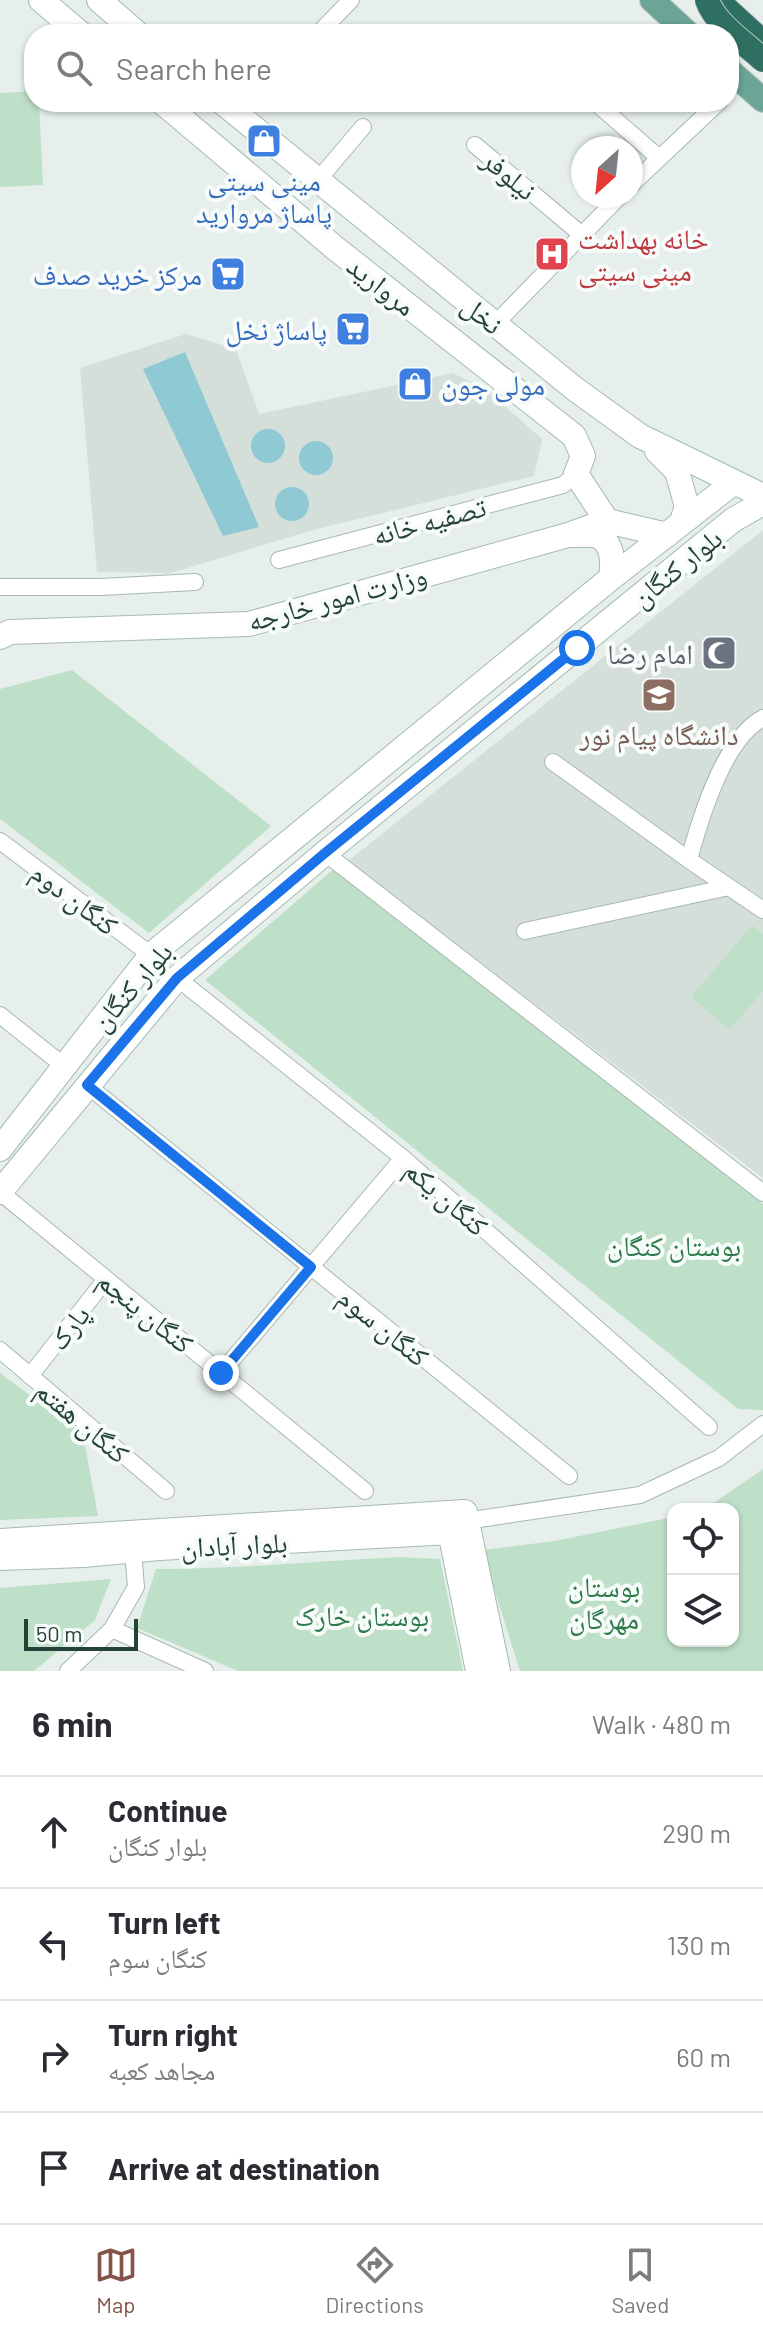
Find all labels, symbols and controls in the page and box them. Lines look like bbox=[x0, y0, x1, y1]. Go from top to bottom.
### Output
search box bbox=[24, 24, 739, 112]
icon: search bbox=[52, 46, 96, 90]
text: Search here bbox=[116, 50, 272, 86]
shop icon: مینی سیتی پاساژ مروارید bbox=[245, 122, 283, 160]
north arrow bbox=[571, 136, 643, 208]
street label: نیلوفر bbox=[475, 141, 544, 207]
place label: مینی سیتی پاساژ مروارید bbox=[196, 163, 332, 230]
place label: خانه بهداشت مینی سیتی bbox=[578, 221, 708, 289]
hospital icon: خانه بهداشت مینی سیتی bbox=[533, 235, 571, 273]
street label: مروارید bbox=[341, 248, 423, 323]
supermarket icon: مرکز خرید صدف bbox=[209, 255, 247, 293]
place label: مرکز خرید صدف bbox=[33, 257, 202, 291]
street label: نخل bbox=[454, 287, 510, 342]
supermarket icon: پاساژ نخل bbox=[334, 310, 372, 348]
place label: پاساژ نخل bbox=[225, 312, 327, 348]
shop icon: مولی جون bbox=[396, 365, 434, 403]
place label: مولی جون bbox=[441, 367, 545, 403]
street label: تصفیه خانه bbox=[369, 489, 489, 552]
street label: بلوار کنگان bbox=[624, 520, 729, 615]
street label: وزارت امور خارجه bbox=[244, 557, 430, 637]
route start bbox=[559, 630, 595, 666]
mosque icon: امام رضا bbox=[700, 634, 738, 672]
place label: امام رضا bbox=[607, 636, 693, 673]
school or university icon: دانشگاه پیام نور bbox=[640, 676, 678, 714]
place label: دانشگاه پیام نور bbox=[578, 717, 739, 754]
street label: کنگان دوم bbox=[23, 854, 126, 944]
street label: بلوار کنگان bbox=[83, 935, 180, 1038]
street label: کنگان یکم bbox=[397, 1152, 496, 1245]
park label: بوستان کنگان bbox=[607, 1228, 741, 1263]
street label: کنگان پنجم bbox=[90, 1262, 201, 1362]
street label: کنگان سوم bbox=[330, 1279, 437, 1375]
street label: پارک bbox=[40, 1298, 97, 1357]
route end bbox=[203, 1355, 239, 1391]
street label: کنگان هفتم bbox=[27, 1372, 137, 1472]
map controls bbox=[667, 1503, 739, 1647]
button: locate bbox=[667, 1503, 739, 1575]
street label: بلوار آبادان bbox=[180, 1524, 288, 1565]
park label: بوستان مهرگان bbox=[568, 1569, 640, 1636]
button: layers bbox=[667, 1575, 739, 1647]
park label: بوستان خارک bbox=[295, 1598, 429, 1633]
scale bar bbox=[24, 1615, 138, 1651]
text: 50 m bbox=[36, 1620, 82, 1646]
text: 6 min bbox=[32, 1703, 113, 1744]
text: Walk · 480 m bbox=[592, 1708, 731, 1739]
text: Continue bbox=[108, 1792, 228, 1828]
icon: ahead bbox=[32, 1810, 76, 1854]
text: 290 m bbox=[662, 1817, 731, 1848]
text: بلوار کنگان bbox=[108, 1830, 207, 1861]
text: Turn left bbox=[108, 1904, 221, 1940]
icon: left bbox=[32, 1922, 76, 1966]
text: 130 m bbox=[667, 1929, 731, 1960]
text: کنگان سوم bbox=[108, 1942, 207, 1973]
text: Turn right bbox=[108, 2016, 238, 2052]
icon: right bbox=[32, 2034, 76, 2078]
text: 60 m bbox=[676, 2041, 731, 2072]
text: مجاهد کعبه bbox=[108, 2054, 215, 2085]
icon: arrive bbox=[32, 2146, 76, 2190]
text: Arrive at destination bbox=[108, 2150, 380, 2186]
tab: Map bbox=[94, 2243, 138, 2317]
tab: Directions bbox=[325, 2243, 424, 2317]
tab: Saved bbox=[611, 2243, 669, 2317]

